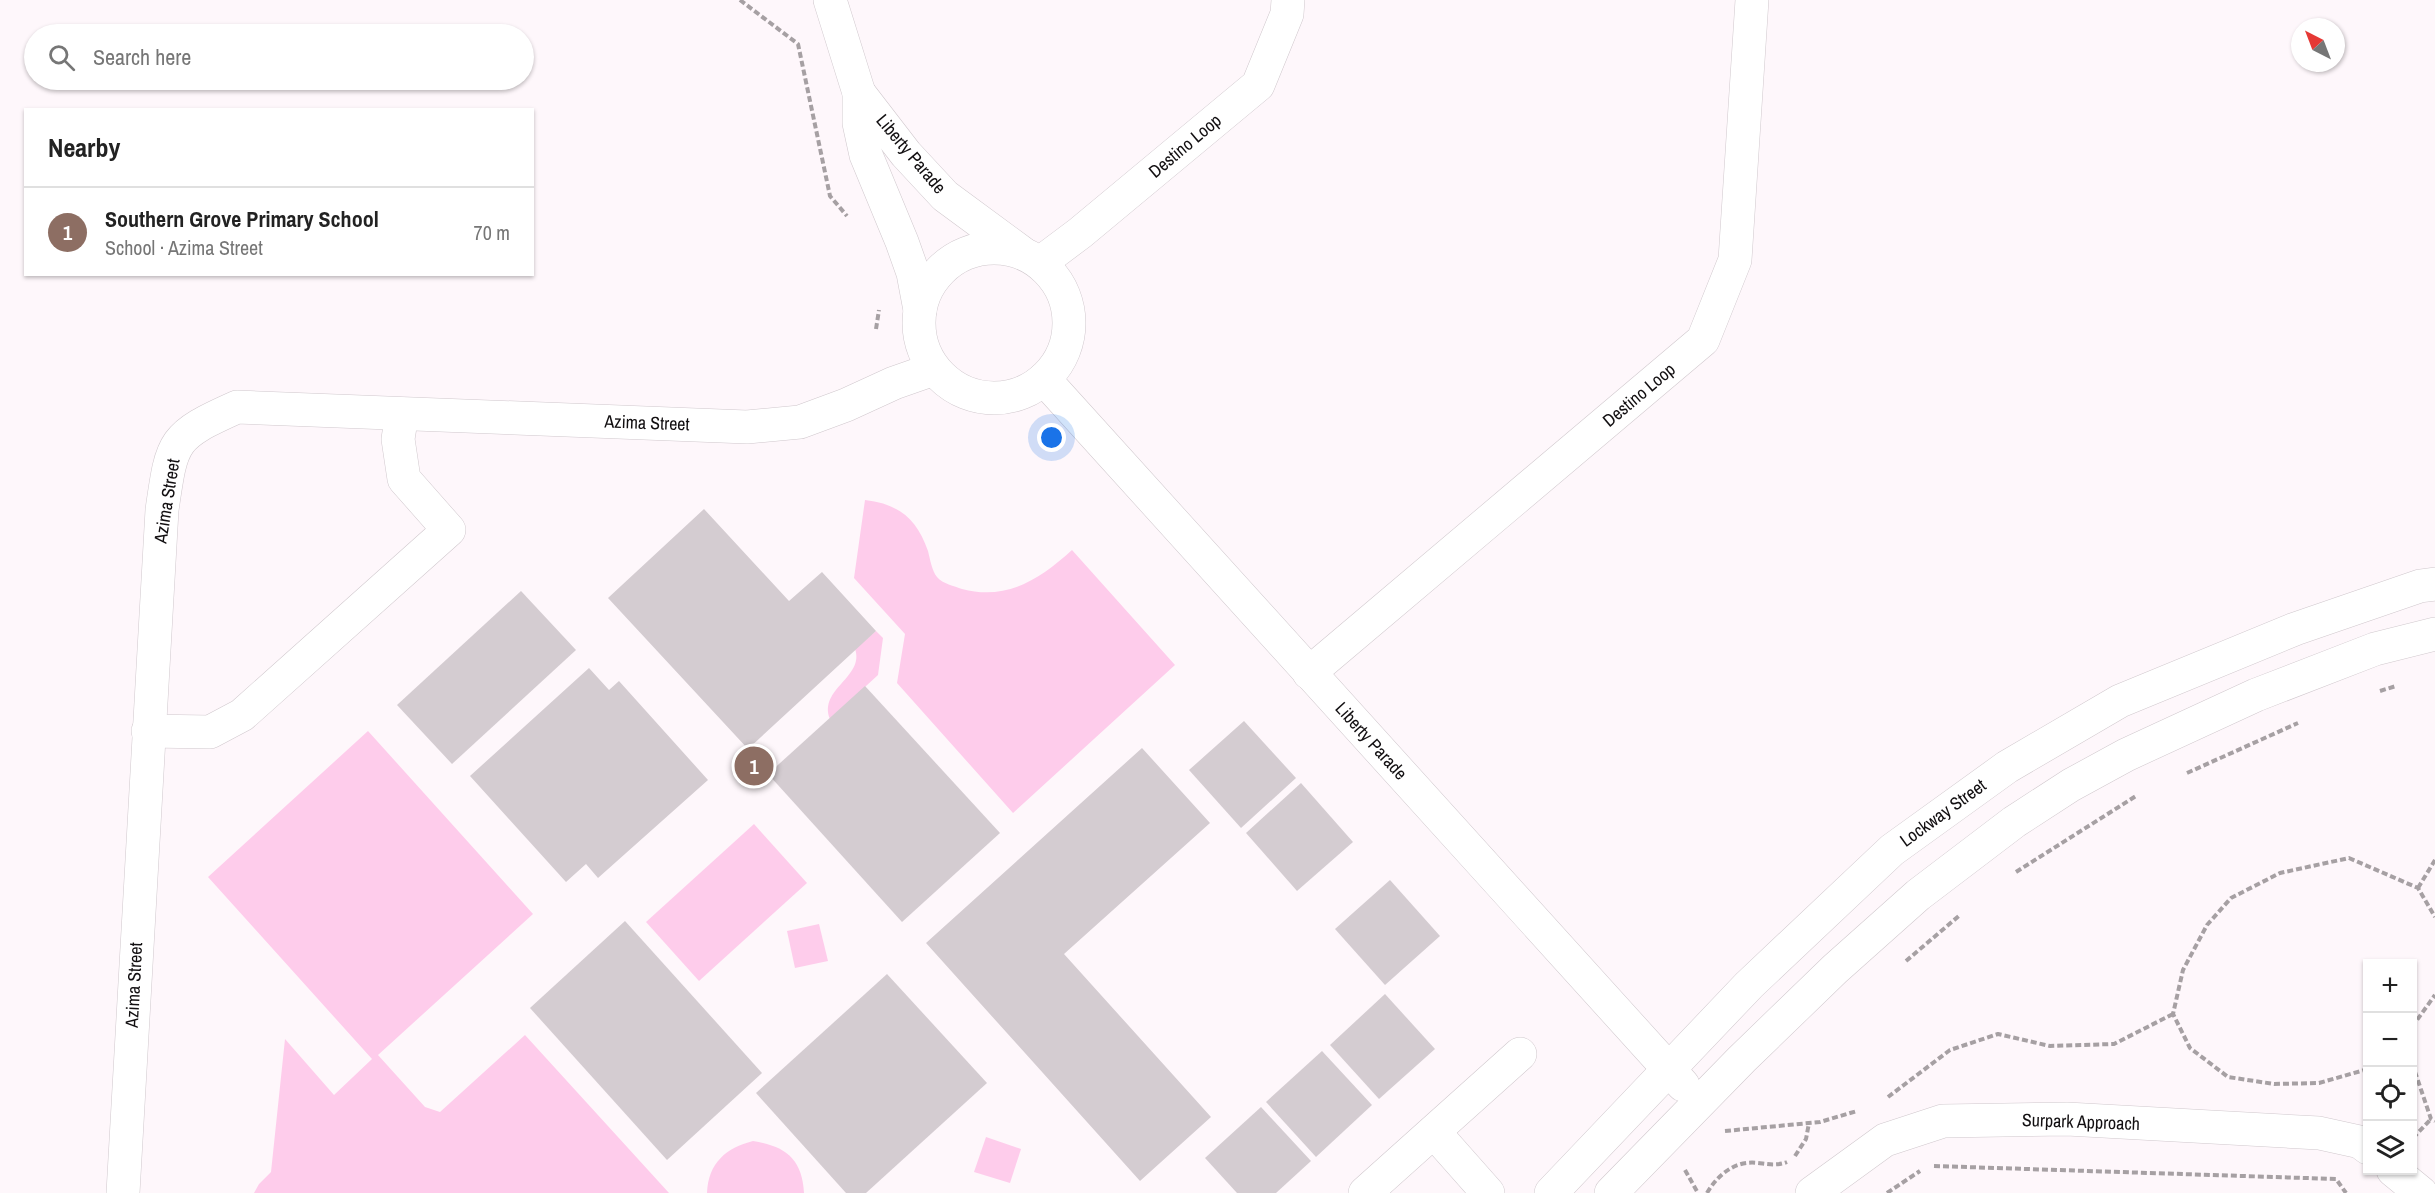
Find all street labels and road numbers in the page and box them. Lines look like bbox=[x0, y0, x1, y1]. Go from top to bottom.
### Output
street label: Destino Loop bbox=[1143, 108, 1226, 183]
street label: Liberty Parade bbox=[871, 109, 952, 199]
street label: Destino Loop bbox=[1597, 357, 1680, 432]
street label: Azima Street bbox=[603, 408, 690, 436]
street label: Azima Street bbox=[147, 457, 186, 546]
street label: Liberty Parade bbox=[1330, 696, 1413, 785]
street label: Lockway Street bbox=[1895, 773, 1991, 852]
street label: Azima Street bbox=[119, 942, 148, 1029]
street label: Surpark Approach bbox=[2022, 1107, 2140, 1136]

